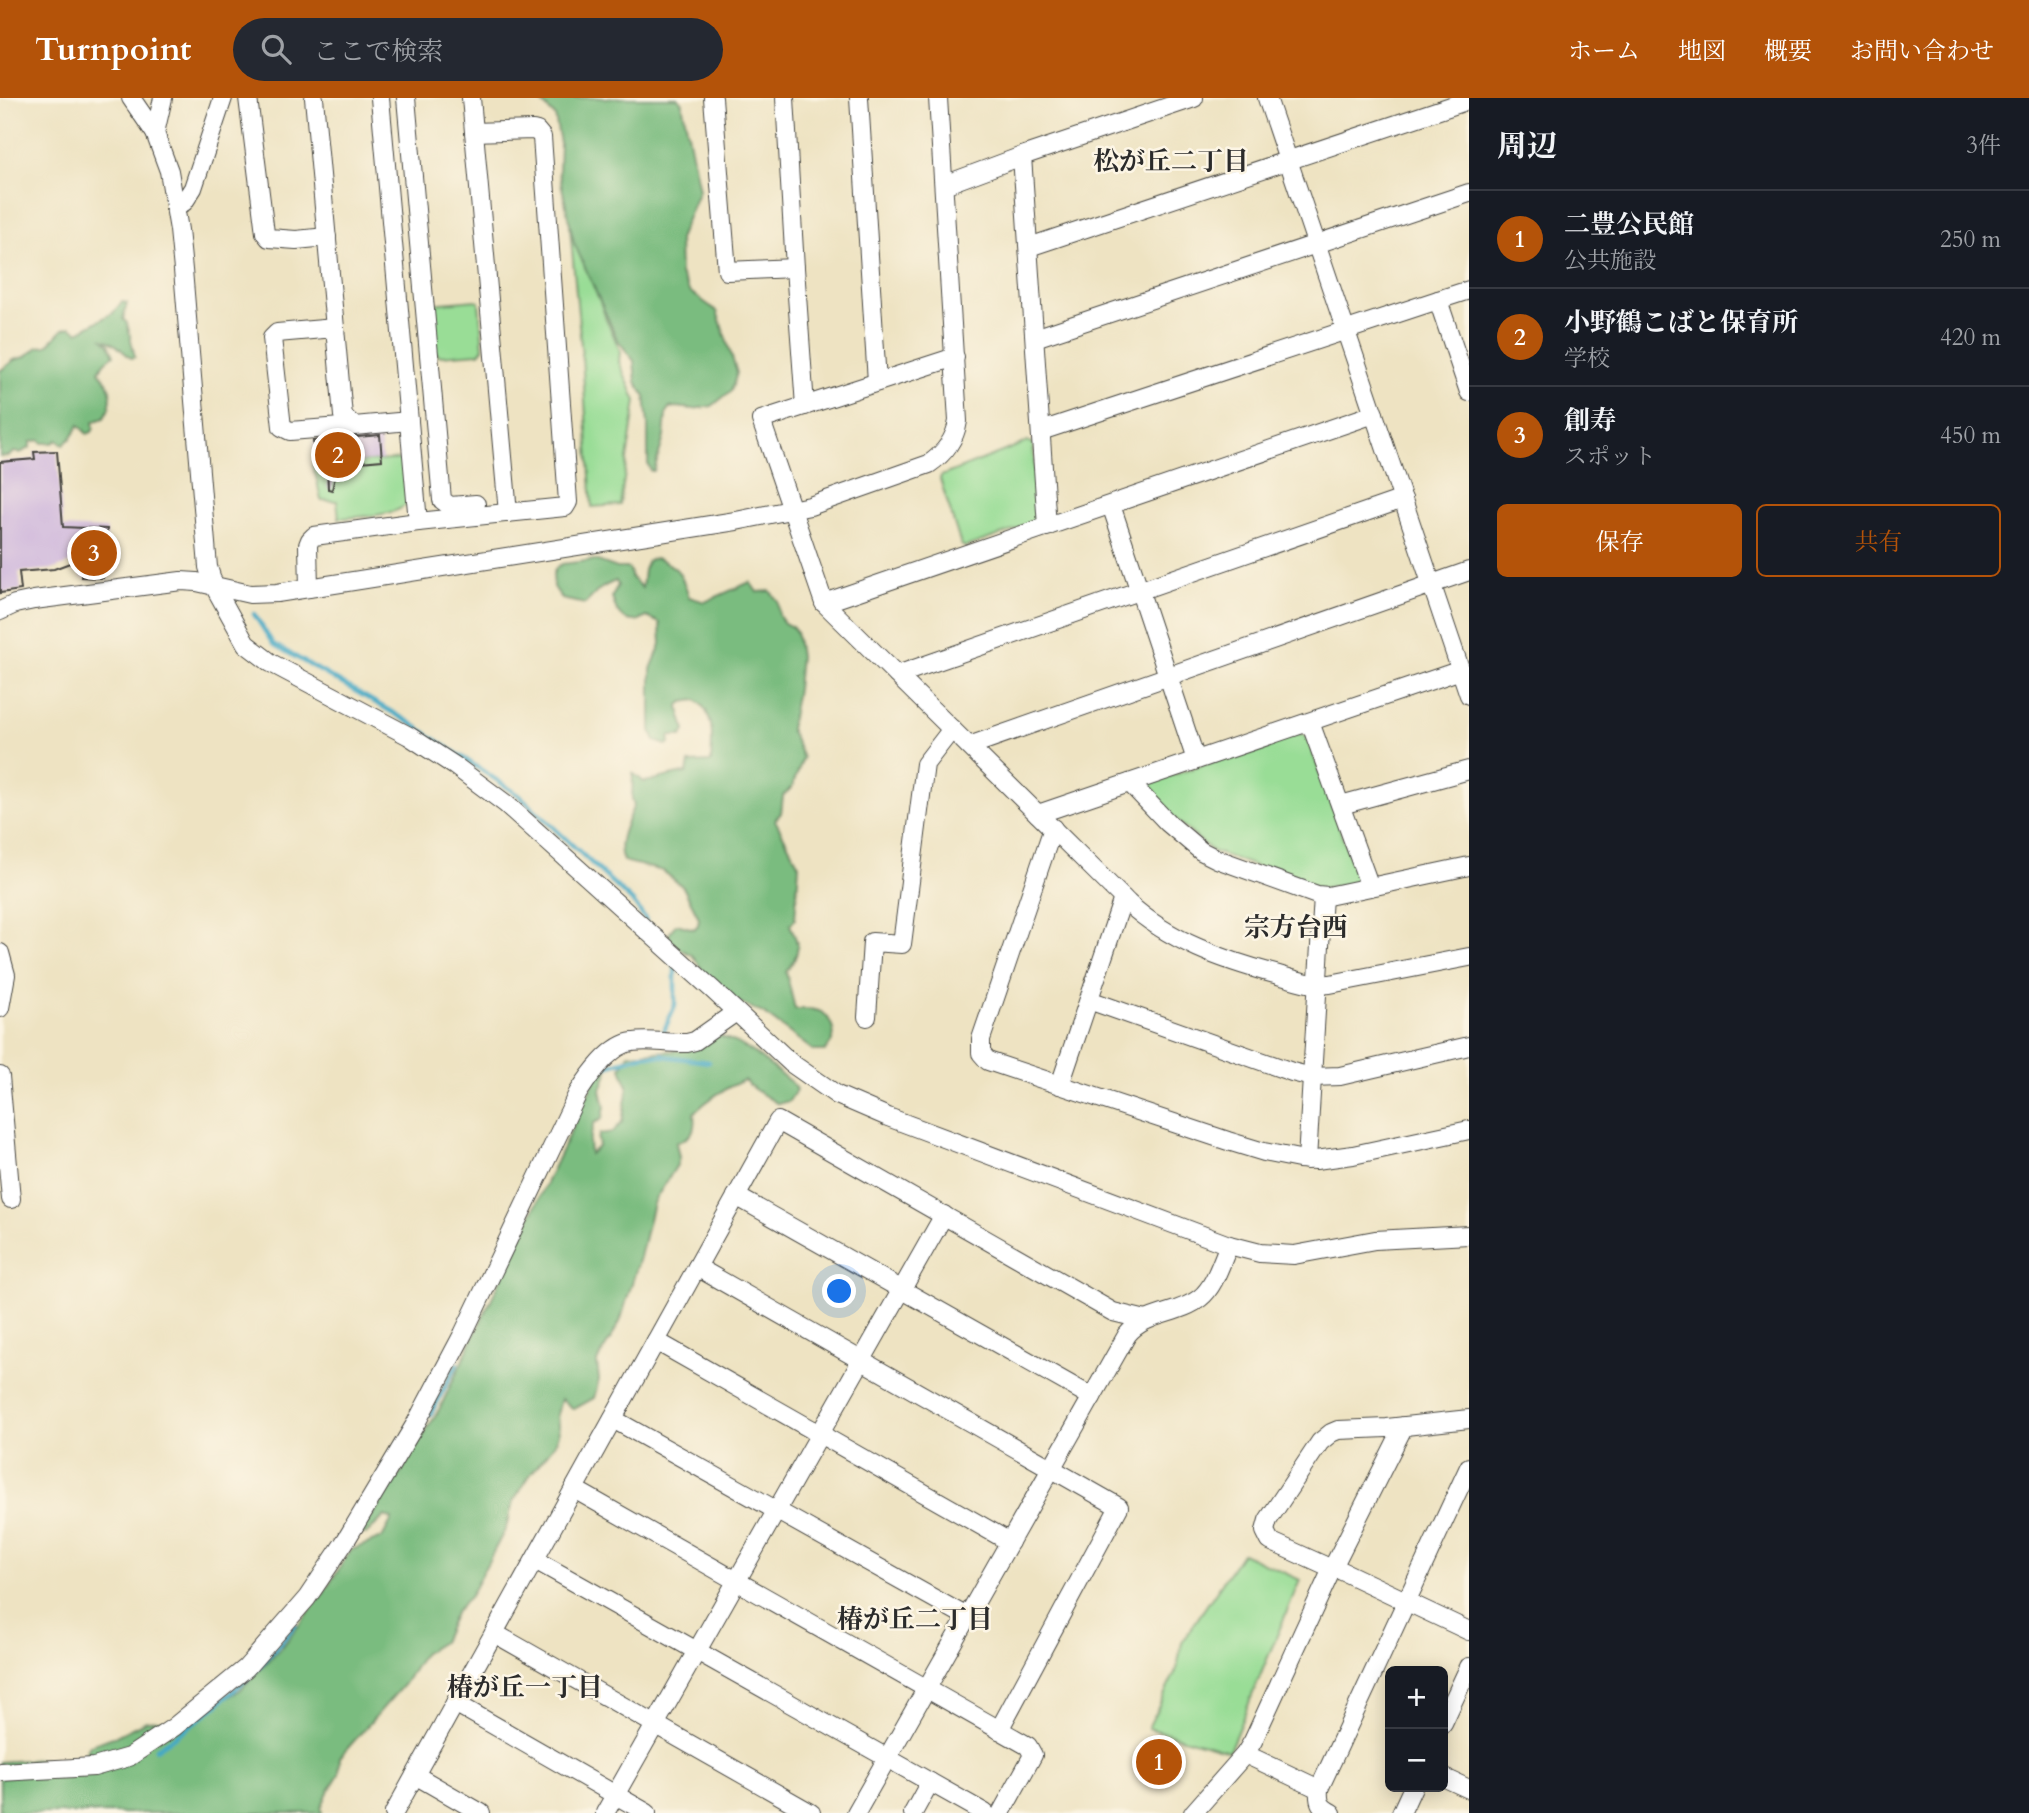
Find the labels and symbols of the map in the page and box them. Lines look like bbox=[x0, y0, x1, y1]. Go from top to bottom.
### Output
district label: 松が丘二丁目 bbox=[1093, 144, 1249, 179]
pin: 2 bbox=[315, 429, 361, 481]
pin: 3 bbox=[71, 527, 117, 579]
district label: 宗方台西 bbox=[1244, 910, 1348, 945]
your location bbox=[822, 1274, 856, 1308]
district label: 椿が丘二丁目 bbox=[837, 1602, 993, 1637]
district label: 椿が丘一丁目 bbox=[447, 1670, 603, 1705]
pin: 1 bbox=[1136, 1736, 1182, 1788]

